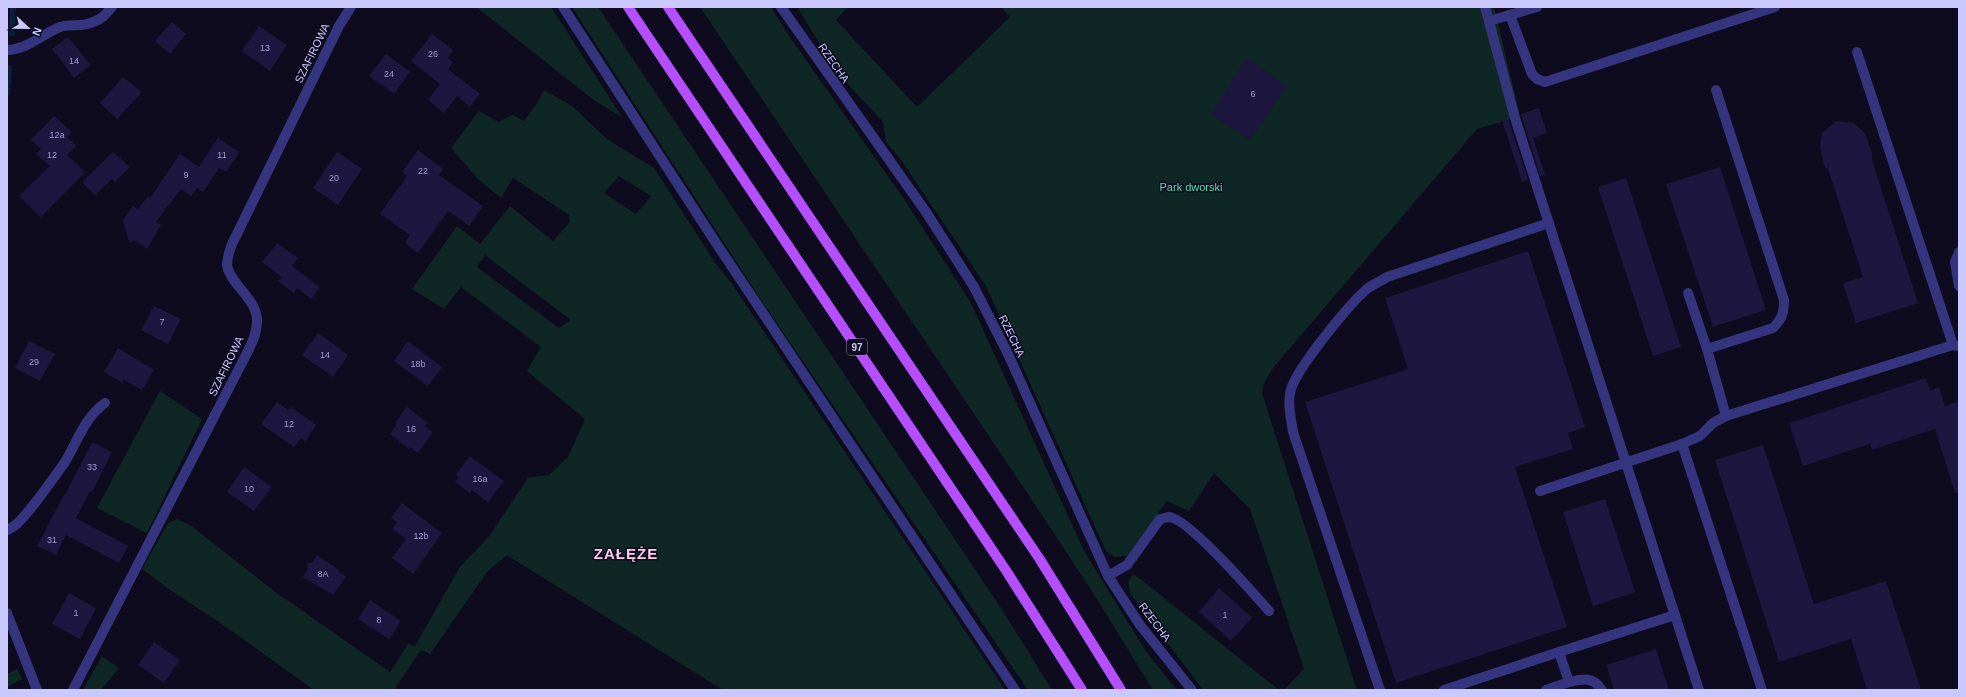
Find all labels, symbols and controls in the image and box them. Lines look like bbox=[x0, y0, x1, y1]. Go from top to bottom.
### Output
north arrow bbox=[8, 8, 48, 48]
street label: SZAFIROWA bbox=[292, 21, 332, 85]
text: N bbox=[30, 26, 44, 38]
street label: RZECHA bbox=[816, 41, 852, 86]
house number: 13 bbox=[260, 43, 270, 53]
house number: 26 bbox=[428, 49, 438, 59]
house number: 14 bbox=[69, 56, 79, 66]
house number: 24 bbox=[384, 69, 394, 79]
house number: 6 bbox=[1250, 89, 1256, 99]
house number: 12a bbox=[49, 130, 65, 140]
house number: 12 bbox=[47, 150, 57, 160]
house number: 11 bbox=[217, 150, 227, 160]
house number: 22 bbox=[418, 166, 428, 176]
house number: 9 bbox=[183, 170, 189, 180]
house number: 20 bbox=[329, 173, 339, 183]
park label: Park dworski bbox=[1160, 181, 1222, 193]
street label: RZECHA bbox=[997, 313, 1028, 360]
house number: 7 bbox=[159, 317, 165, 327]
street label: SZAFIROWA bbox=[206, 334, 246, 398]
road number: 97 bbox=[847, 339, 867, 355]
house number: 14 bbox=[320, 350, 330, 360]
house number: 29 bbox=[29, 357, 39, 367]
house number: 18b bbox=[410, 359, 426, 369]
house number: 12 bbox=[284, 419, 294, 429]
house number: 16 bbox=[406, 424, 416, 434]
house number: 33 bbox=[87, 462, 97, 472]
house number: 16a bbox=[472, 474, 488, 484]
house number: 10 bbox=[244, 484, 254, 494]
house number: 12b bbox=[413, 531, 429, 541]
house number: 31 bbox=[47, 535, 57, 545]
district label: ZAŁĘŻE bbox=[594, 545, 658, 562]
house number: 8A bbox=[317, 569, 329, 579]
street label: RZECHA bbox=[1137, 600, 1174, 644]
house number: 1 bbox=[73, 608, 79, 618]
house number: 1 bbox=[1222, 610, 1228, 620]
house number: 8 bbox=[376, 615, 382, 625]

